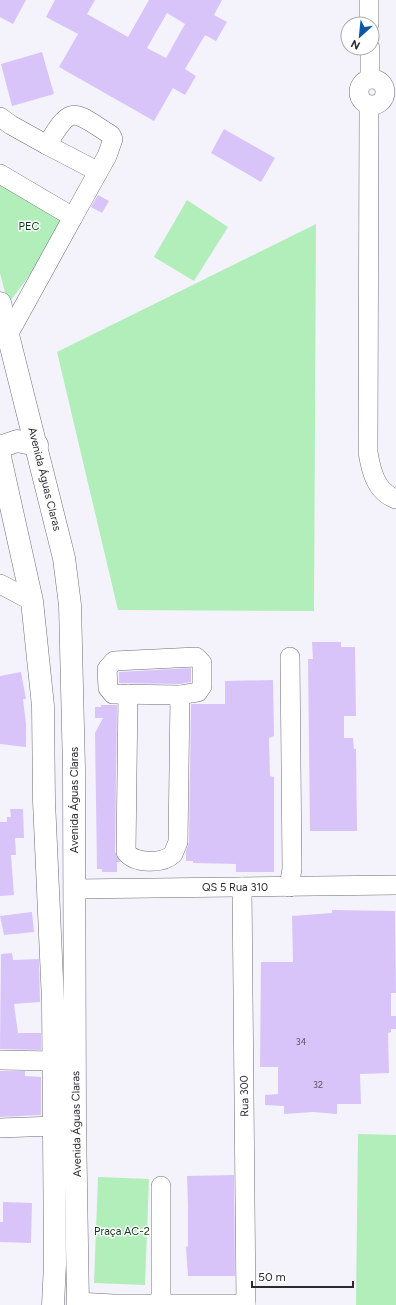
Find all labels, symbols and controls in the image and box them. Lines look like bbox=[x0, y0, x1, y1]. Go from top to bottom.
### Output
north arrow bbox=[340, 16, 380, 56]
text: N bbox=[349, 37, 362, 52]
park label: PEC bbox=[19, 220, 39, 233]
street label: Avenida Águas Claras bbox=[25, 426, 64, 532]
street label: Avenida Águas Claras bbox=[68, 747, 81, 853]
street label: QS 5 Rua 310 bbox=[202, 881, 268, 894]
house number: 34 bbox=[296, 1036, 307, 1047]
street label: Avenida Águas Claras bbox=[69, 1071, 84, 1177]
street label: Rua 300 bbox=[238, 1075, 251, 1117]
house number: 32 bbox=[313, 1079, 323, 1090]
park label: Praça AC-2 bbox=[94, 1225, 150, 1238]
scale bar bbox=[252, 1263, 353, 1289]
text: 50 m bbox=[258, 1270, 286, 1284]

